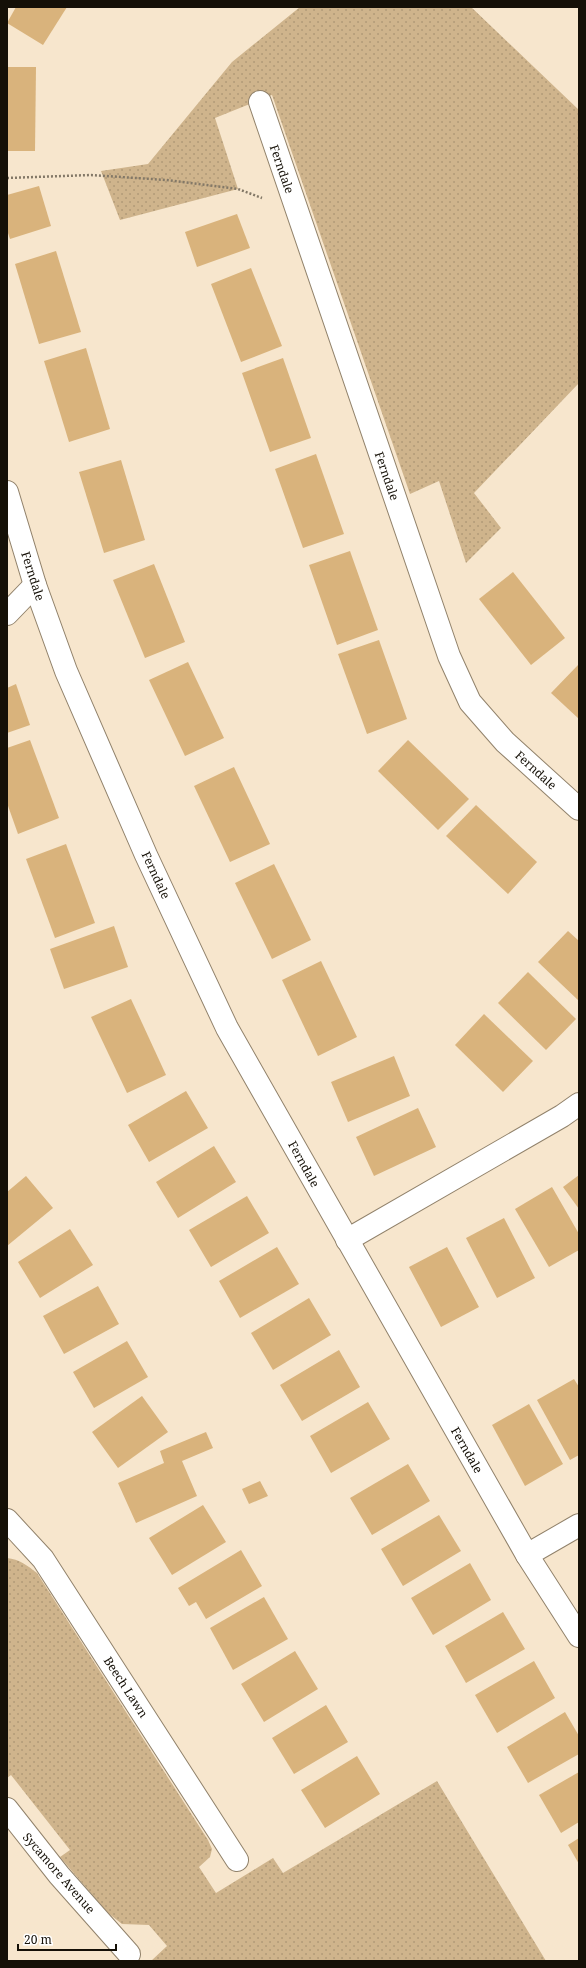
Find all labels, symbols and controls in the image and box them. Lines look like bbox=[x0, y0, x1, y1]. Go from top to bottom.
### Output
street label: Ferndale bbox=[266, 142, 298, 196]
street label: Ferndale bbox=[371, 449, 403, 503]
street label: Ferndale bbox=[17, 549, 49, 603]
street label: Ferndale bbox=[511, 747, 561, 793]
street label: Ferndale bbox=[138, 848, 174, 902]
street label: Ferndale bbox=[284, 1138, 324, 1190]
street label: Ferndale bbox=[447, 1424, 487, 1476]
street label: Beech Lawn bbox=[100, 1653, 152, 1721]
street label: Sycamore Avenue bbox=[19, 1829, 99, 1917]
scale bar bbox=[18, 1926, 116, 1952]
text: 20 m bbox=[24, 1931, 52, 1948]

